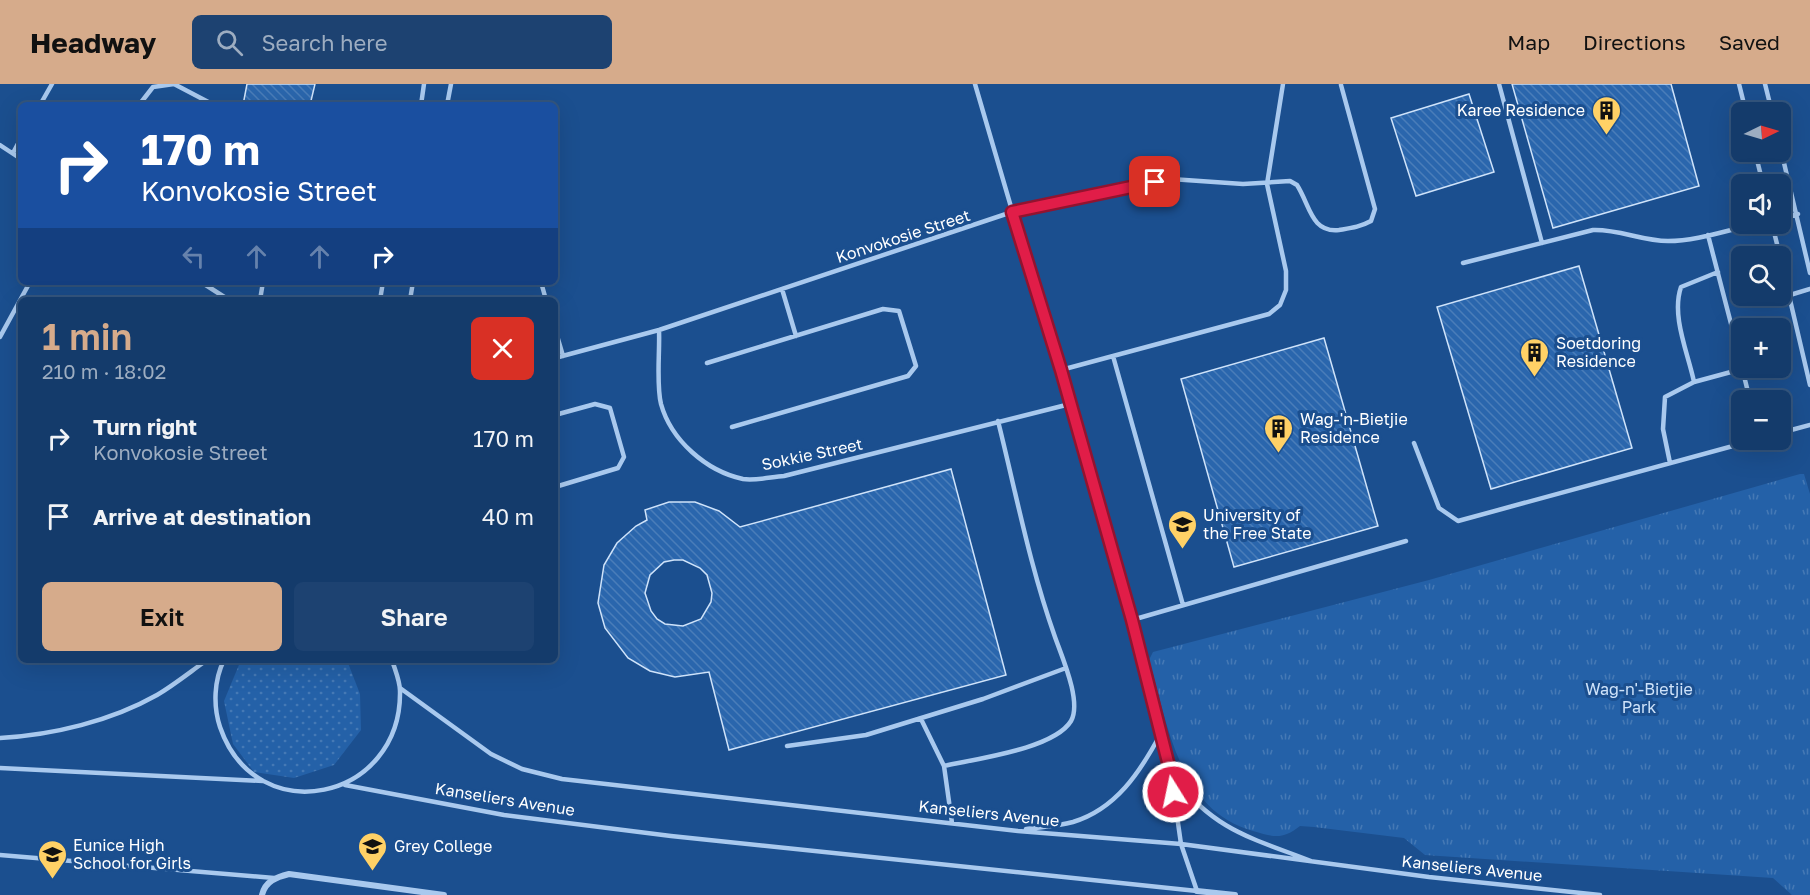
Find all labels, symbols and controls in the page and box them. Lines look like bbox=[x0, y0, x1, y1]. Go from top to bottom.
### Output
search box bbox=[192, 15, 612, 69]
text: Headway bbox=[30, 26, 156, 59]
icon: search bbox=[213, 26, 246, 59]
text: Search here bbox=[261, 29, 387, 56]
text: Map bbox=[1507, 29, 1550, 55]
text: Directions bbox=[1583, 29, 1686, 55]
text: Saved bbox=[1719, 29, 1780, 55]
building icon: Karee Residence bbox=[1590, 94, 1622, 136]
place label: Karee Residence bbox=[1457, 100, 1585, 120]
north arrow bbox=[1731, 102, 1791, 162]
map controls bbox=[1731, 102, 1791, 450]
text: 170 m bbox=[141, 124, 260, 174]
icon: right bbox=[42, 126, 120, 204]
pin bbox=[1129, 156, 1180, 207]
icon: arrive bbox=[1138, 165, 1171, 198]
button: sound bbox=[1731, 174, 1791, 234]
text: Konvokosie Street bbox=[141, 175, 377, 207]
street label: Konvokosie Street bbox=[833, 205, 973, 267]
icon: left bbox=[177, 240, 210, 273]
icon: ahead bbox=[240, 240, 273, 273]
icon: ahead bbox=[303, 240, 336, 273]
icon: right bbox=[366, 240, 399, 273]
button: search bbox=[1731, 246, 1791, 306]
text: 1 min bbox=[42, 315, 132, 358]
button: close bbox=[471, 317, 534, 380]
button: + bbox=[1731, 318, 1791, 378]
place label: Soetdoring Residence bbox=[1556, 333, 1641, 371]
building icon: Soetdoring Residence bbox=[1519, 336, 1551, 378]
text: 210 m · 18:02 bbox=[42, 359, 166, 383]
button: − bbox=[1731, 390, 1791, 450]
place label: Wag-'n-Bietjie Residence bbox=[1300, 409, 1408, 447]
building icon: Wag-'n-Bietjie Residence bbox=[1263, 412, 1295, 454]
text: Turn right bbox=[93, 413, 197, 440]
icon: right bbox=[42, 422, 75, 455]
text: 170 m bbox=[473, 425, 534, 452]
street label: Sokkie Street bbox=[760, 434, 864, 474]
text: Konvokosie Street bbox=[93, 440, 268, 464]
icon: arrive bbox=[42, 500, 75, 533]
text: Arrive at destination bbox=[93, 503, 311, 530]
text: 40 m bbox=[482, 503, 534, 530]
place label: University of the Free State bbox=[1203, 505, 1312, 543]
school or university icon: University of the Free State bbox=[1166, 508, 1198, 550]
button: Exit bbox=[42, 582, 282, 651]
button: Share bbox=[294, 582, 534, 651]
park label: Wag-n'-Bietjie Park bbox=[1585, 679, 1693, 717]
position arrow bbox=[1141, 760, 1205, 824]
street label: Kanseliers Avenue bbox=[434, 778, 576, 820]
street label: Kanseliers Avenue bbox=[918, 796, 1060, 830]
school or university icon: Grey College bbox=[357, 830, 389, 872]
place label: Eunice High School for Girls bbox=[73, 835, 191, 873]
place label: Grey College bbox=[394, 836, 492, 856]
school or university icon: Eunice High School for Girls bbox=[36, 838, 68, 880]
street label: Kanseliers Avenue bbox=[1401, 851, 1543, 885]

